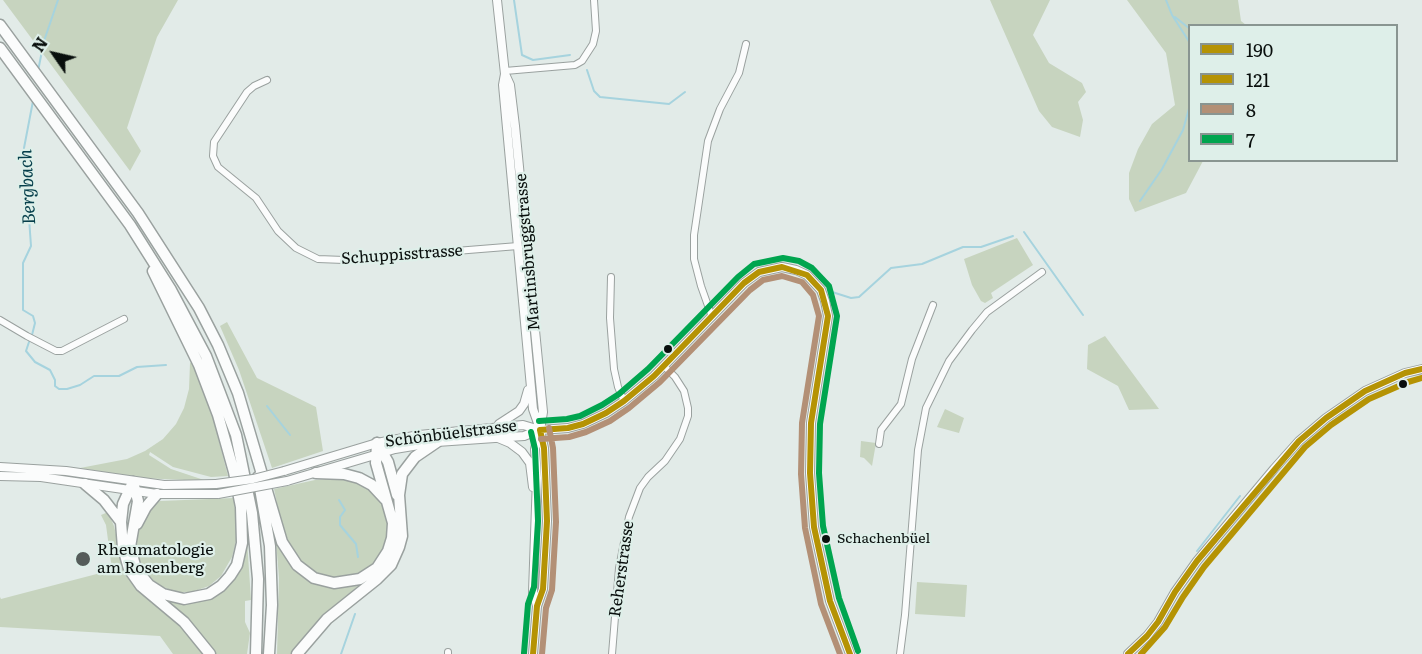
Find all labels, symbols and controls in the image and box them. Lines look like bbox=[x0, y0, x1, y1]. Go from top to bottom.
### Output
north arrow bbox=[24, 24, 84, 84]
legend bbox=[1188, 24, 1398, 162]
text: N bbox=[25, 32, 53, 56]
text: 190 bbox=[1246, 36, 1273, 63]
text: 121 bbox=[1246, 66, 1270, 93]
text: 8 bbox=[1246, 96, 1256, 123]
text: 7 bbox=[1246, 126, 1255, 153]
water label: Bergbach bbox=[15, 149, 41, 225]
street label: Martinsbruggstrasse bbox=[512, 173, 544, 331]
street label: Schuppisstrasse bbox=[341, 241, 463, 269]
unlabelled marker bbox=[662, 343, 674, 355]
unlabelled marker bbox=[1397, 378, 1409, 390]
street label: Schönbüelstrasse bbox=[384, 416, 518, 452]
street label: Reherstrasse bbox=[606, 519, 638, 619]
place label: Schachenbüel bbox=[837, 531, 930, 547]
marker: Schachenbüel bbox=[820, 533, 832, 545]
place label: Rheumatologie am Rosenberg bbox=[97, 540, 214, 578]
marker: Rheumatologie am Rosenberg bbox=[74, 550, 92, 568]

